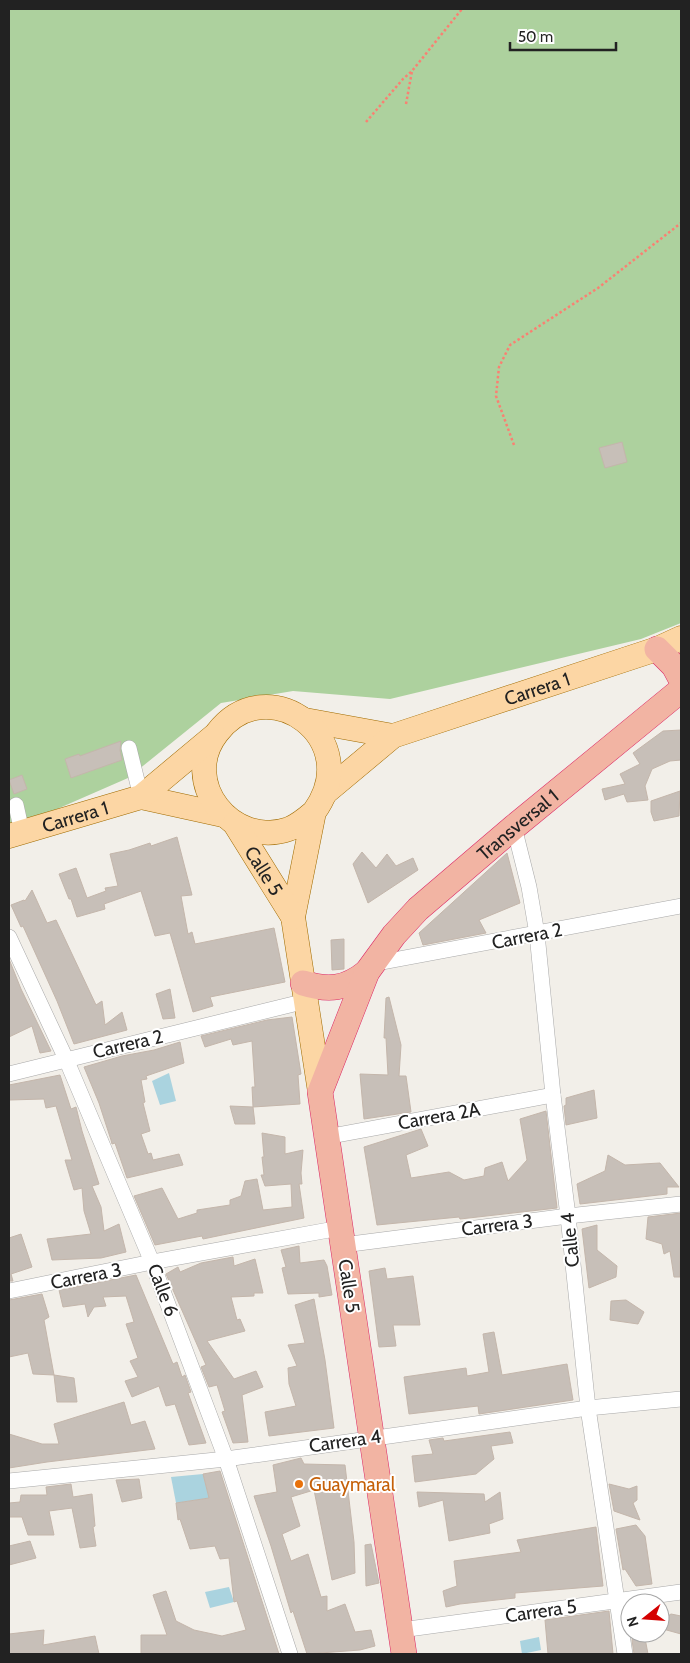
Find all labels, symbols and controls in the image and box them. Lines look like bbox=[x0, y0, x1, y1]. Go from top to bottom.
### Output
scale bar bbox=[510, 20, 616, 52]
text: 50 m bbox=[518, 28, 553, 46]
street label: Carrera 1 bbox=[501, 667, 573, 710]
street label: Transversal 1 bbox=[472, 784, 563, 865]
street label: Carrera 1 bbox=[39, 796, 111, 837]
street label: Calle 5 bbox=[240, 842, 288, 900]
street label: Carrera 2 bbox=[490, 918, 564, 954]
street label: Carrera 2 bbox=[91, 1025, 165, 1063]
street label: Carrera 2A bbox=[396, 1097, 482, 1135]
street label: Carrera 3 bbox=[460, 1209, 534, 1241]
street label: Calle 4 bbox=[556, 1212, 584, 1268]
street label: Carrera 3 bbox=[49, 1258, 123, 1294]
street label: Calle 5 bbox=[333, 1258, 365, 1314]
street label: Calle 6 bbox=[142, 1260, 184, 1320]
street label: Carrera 4 bbox=[307, 1425, 383, 1457]
place label: Guaymaral bbox=[309, 1473, 396, 1496]
marker: Guaymaral bbox=[293, 1478, 305, 1490]
north arrow bbox=[620, 1593, 670, 1643]
street label: Carrera 5 bbox=[504, 1595, 578, 1627]
text: N bbox=[623, 1614, 643, 1629]

